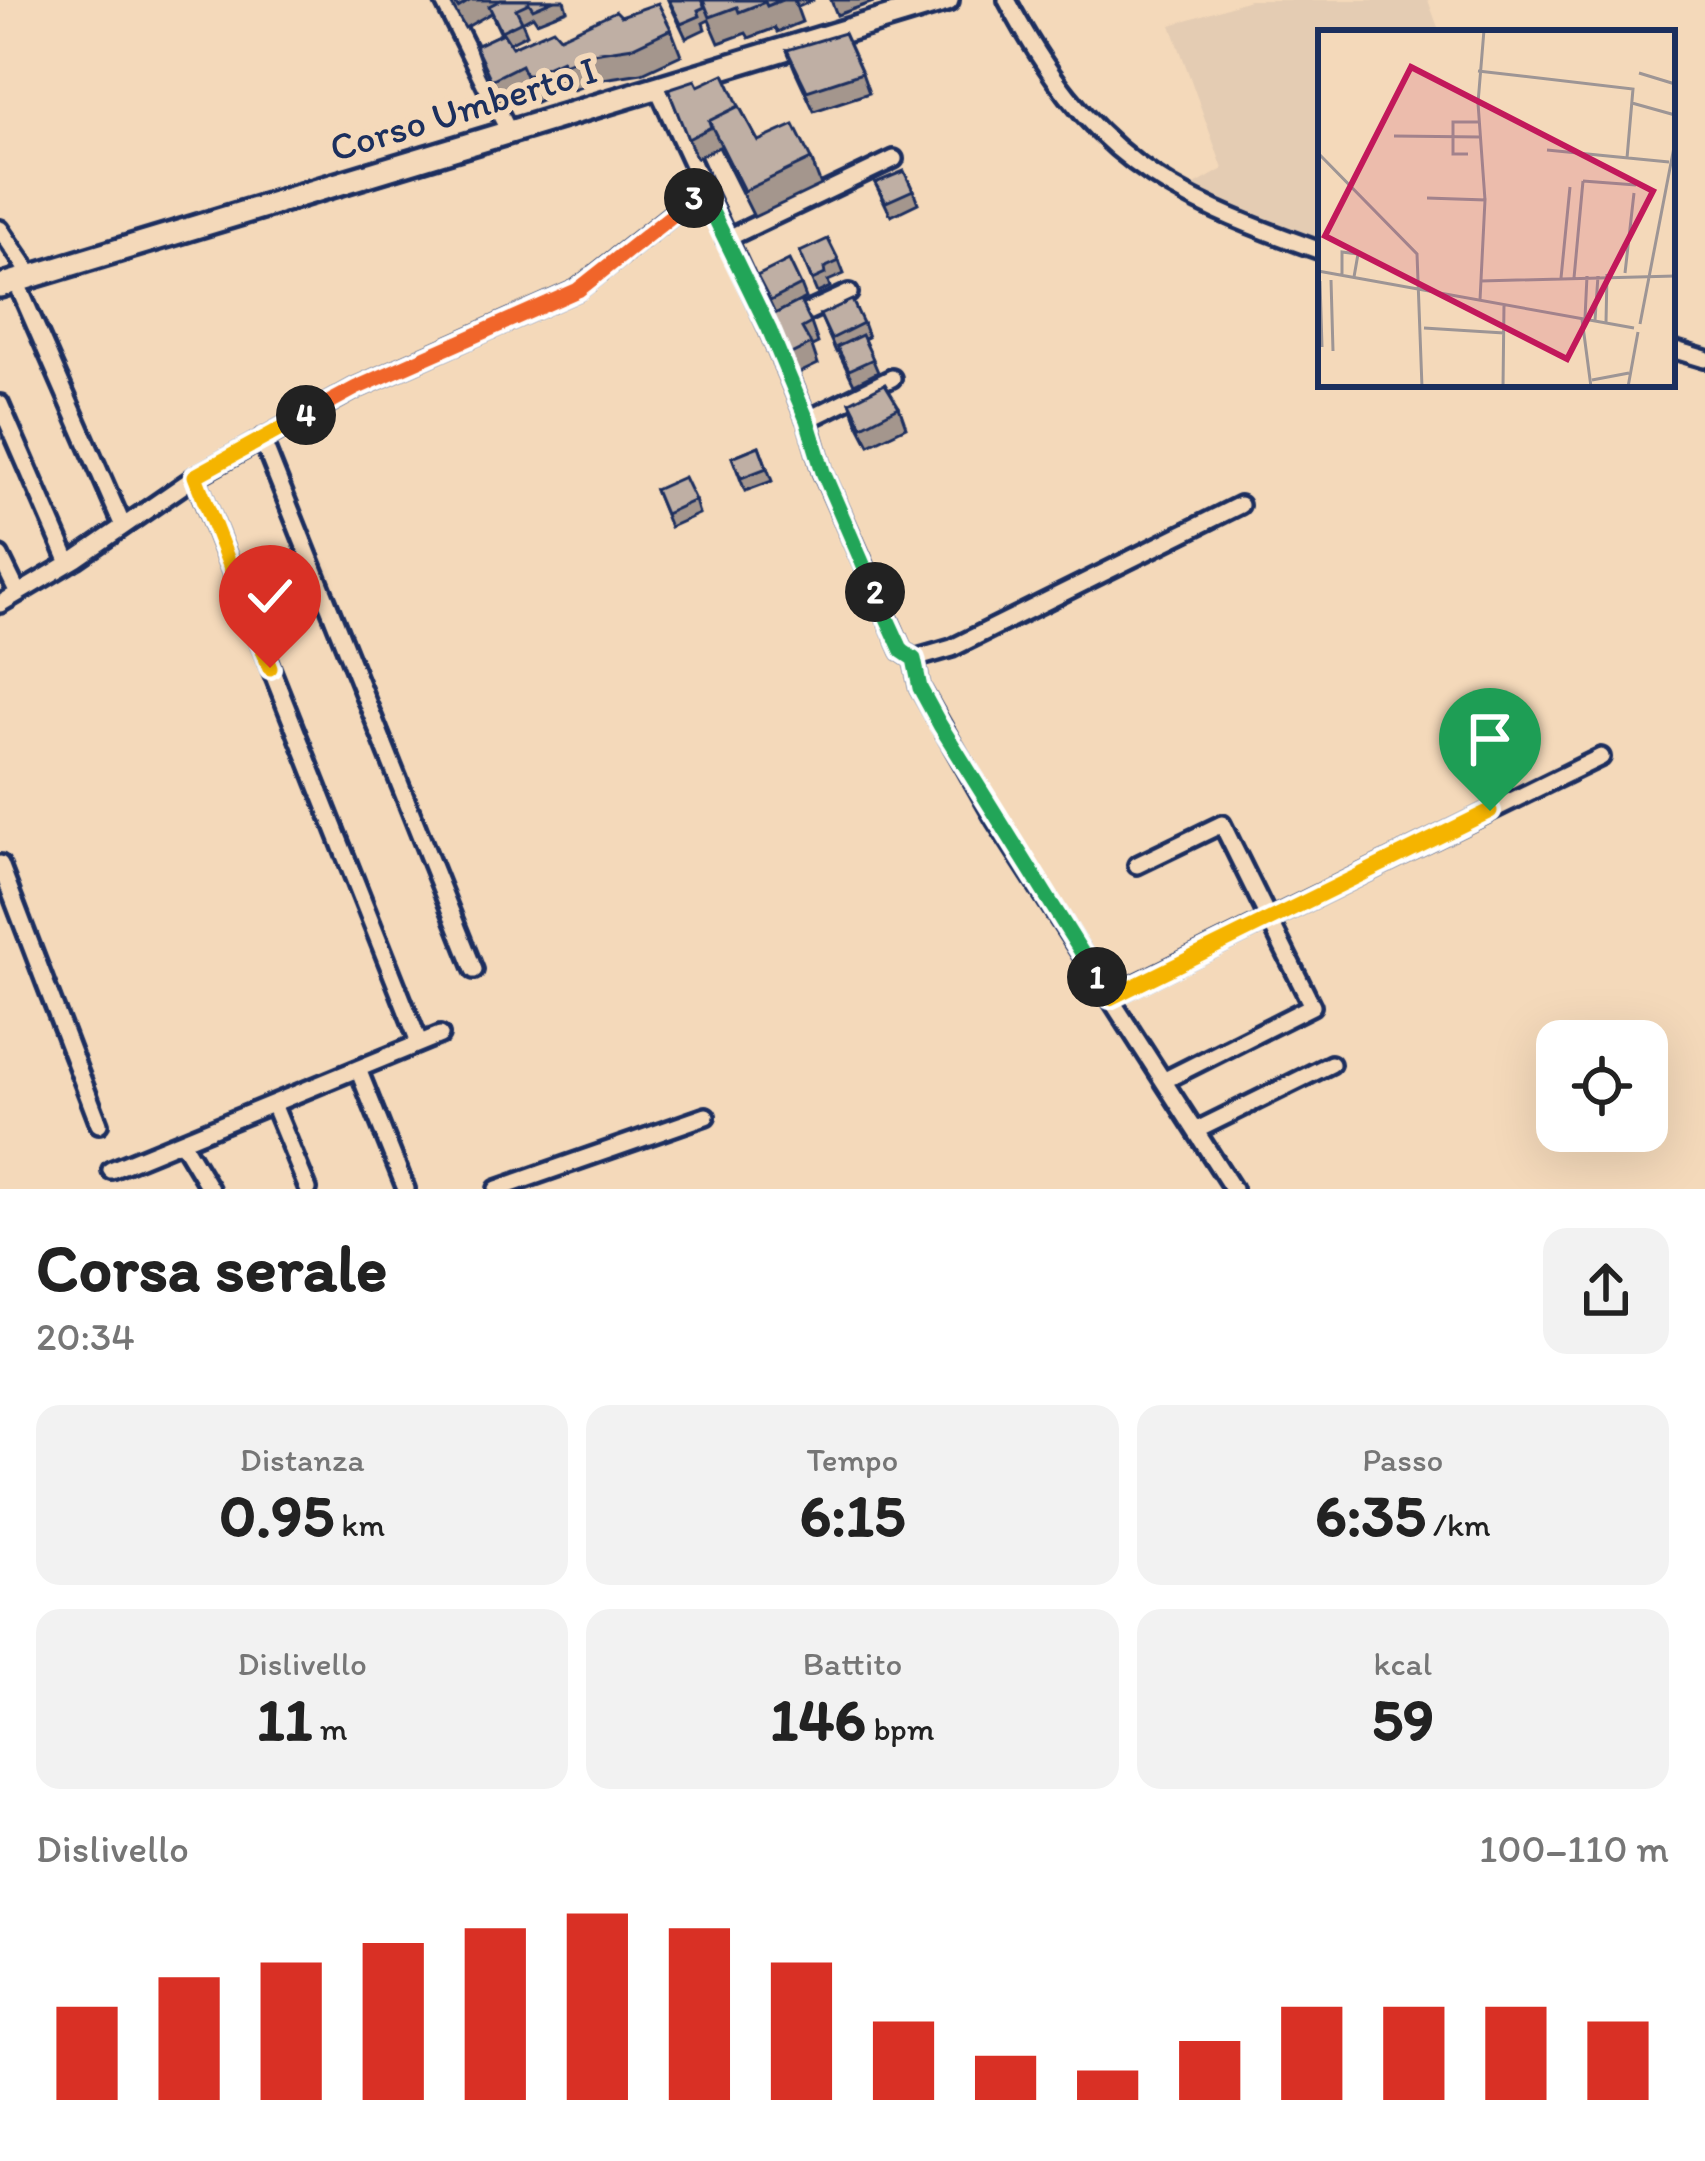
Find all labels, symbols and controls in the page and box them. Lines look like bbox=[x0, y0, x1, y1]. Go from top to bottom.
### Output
inset map bbox=[1318, 30, 1675, 387]
street label: Corso Umberto I bbox=[324, 46, 602, 171]
pin: 3 bbox=[664, 168, 724, 228]
text: 3 bbox=[685, 178, 703, 217]
pin: 4 bbox=[276, 385, 336, 445]
text: 4 bbox=[296, 395, 316, 434]
pin bbox=[219, 545, 321, 668]
pin: 2 bbox=[845, 562, 905, 622]
icon: check bbox=[237, 563, 303, 629]
text: 2 bbox=[866, 572, 884, 611]
pin bbox=[1439, 688, 1541, 811]
icon: arrive bbox=[1457, 706, 1523, 772]
pin: 1 bbox=[1067, 947, 1127, 1007]
text: 1 bbox=[1089, 957, 1105, 996]
map controls bbox=[1536, 1020, 1668, 1152]
button: locate bbox=[1536, 1020, 1668, 1152]
text: Corsa serale bbox=[36, 1228, 387, 1308]
button: share bbox=[1543, 1228, 1669, 1354]
text: 20:34 bbox=[36, 1313, 135, 1360]
text: Distanza bbox=[240, 1440, 365, 1479]
text: Tempo bbox=[807, 1440, 898, 1479]
text: Passo bbox=[1362, 1440, 1443, 1479]
text: 0.95 bbox=[219, 1479, 334, 1551]
text: 6:15 bbox=[800, 1479, 905, 1551]
text: 6:35 bbox=[1315, 1479, 1426, 1551]
text: km bbox=[334, 1505, 385, 1544]
text: /km bbox=[1426, 1505, 1491, 1544]
text: Dislivello bbox=[237, 1644, 367, 1683]
text: Battito bbox=[803, 1644, 902, 1683]
text: kcal bbox=[1374, 1644, 1432, 1683]
text: 11 bbox=[257, 1683, 312, 1755]
text: 146 bbox=[770, 1683, 866, 1755]
text: 59 bbox=[1371, 1683, 1434, 1755]
text: m bbox=[312, 1709, 348, 1748]
text: bpm bbox=[866, 1709, 935, 1748]
text: Dislivello bbox=[36, 1825, 189, 1872]
text: 100–110 m bbox=[1479, 1825, 1669, 1872]

